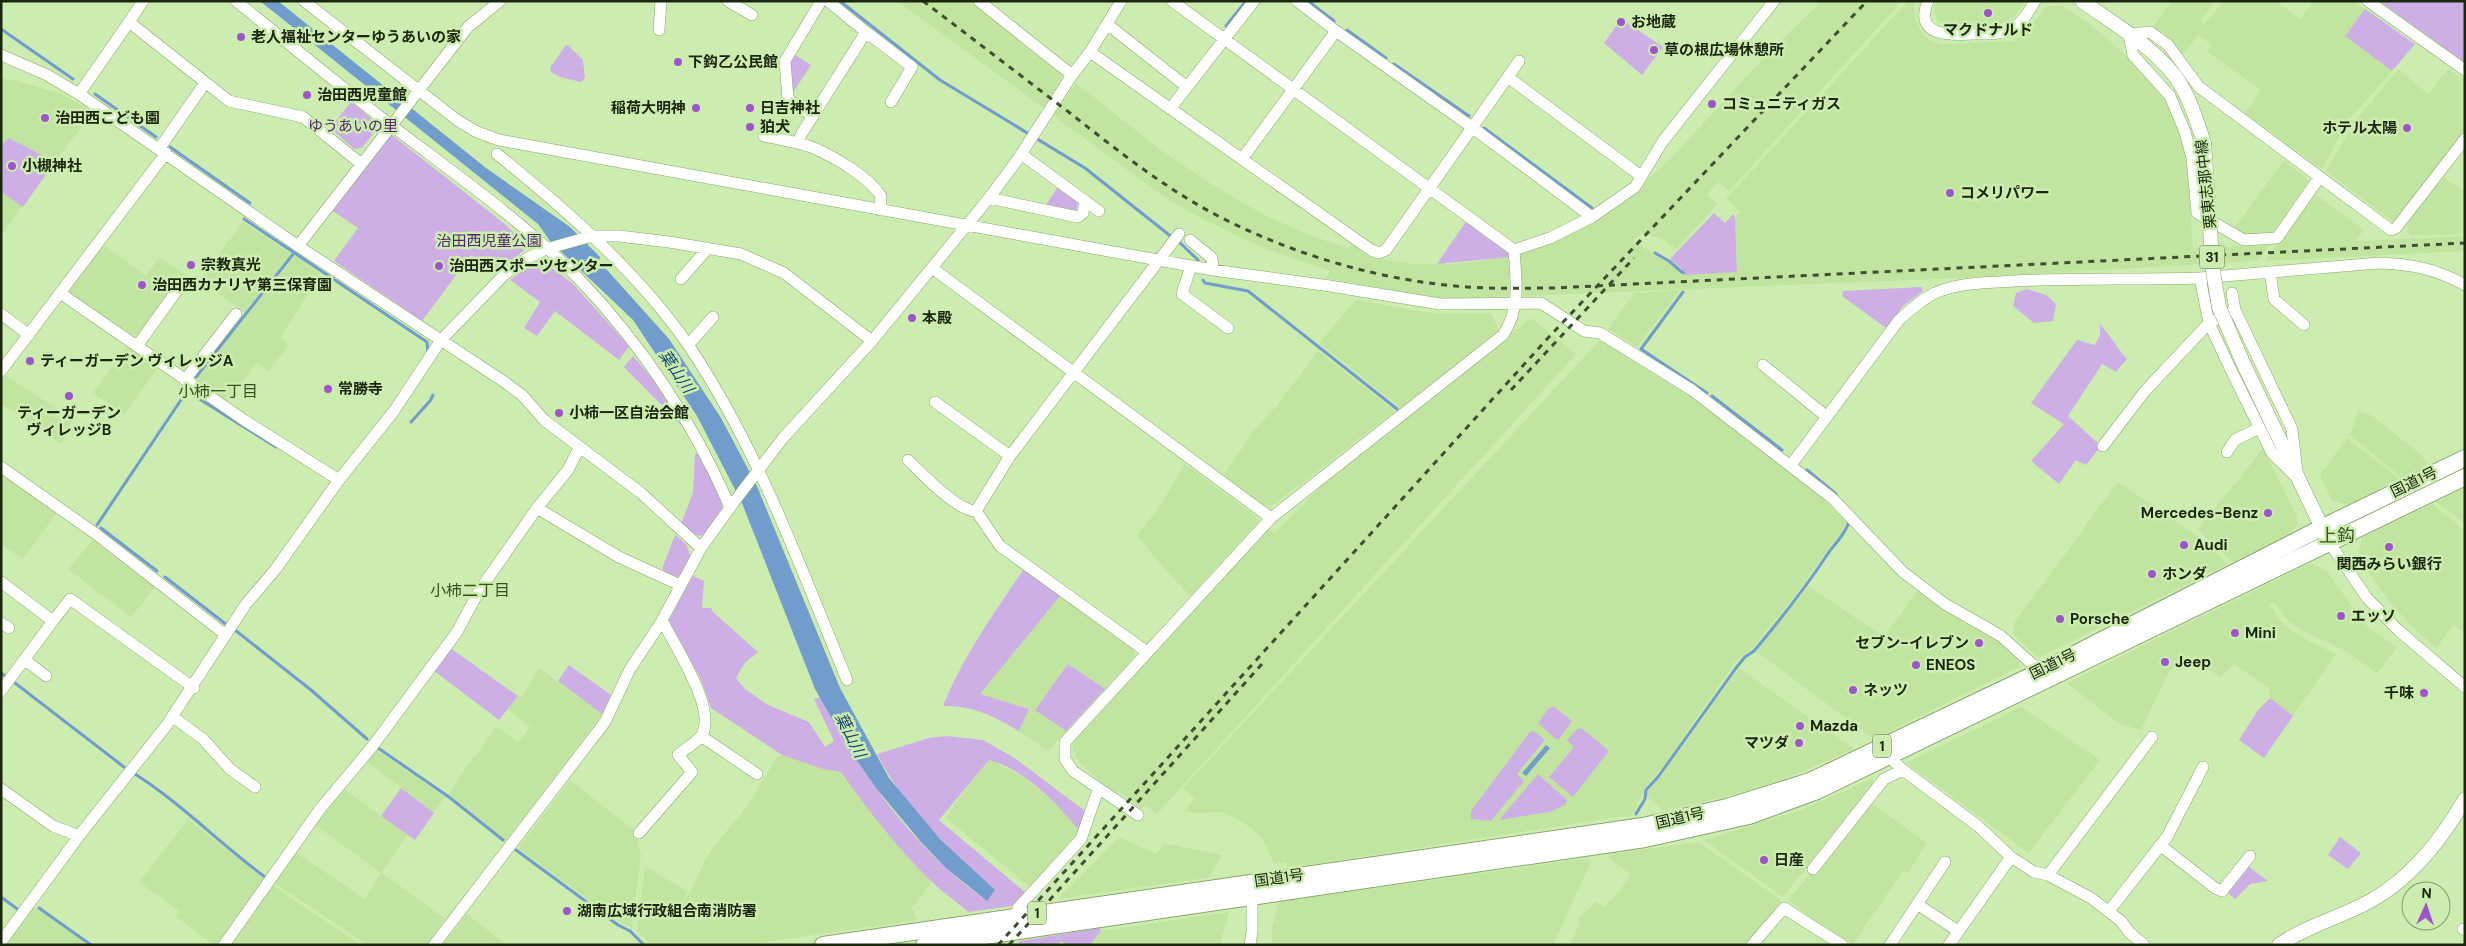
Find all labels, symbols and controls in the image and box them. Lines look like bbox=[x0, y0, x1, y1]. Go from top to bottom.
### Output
marker: マクドナルド bbox=[1982, 7, 1994, 19]
place label: お地蔵 bbox=[1631, 12, 1676, 32]
marker: お地蔵 bbox=[1615, 16, 1627, 28]
place label: マクドナルド bbox=[1943, 20, 2033, 40]
place label: 老人福祉センターゆうあいの家 bbox=[251, 27, 461, 47]
marker: 老人福祉センターゆうあいの家 bbox=[235, 31, 247, 43]
place label: 草の根広場休憩所 bbox=[1664, 40, 1784, 60]
marker: 草の根広場休憩所 bbox=[1648, 44, 1660, 56]
place label: 下鈎乙公民館 bbox=[688, 52, 778, 72]
marker: 下鈎乙公民館 bbox=[672, 56, 684, 68]
place label: 治田西児童館 bbox=[317, 85, 407, 105]
marker: 治田西児童館 bbox=[301, 89, 313, 101]
place label: コミュニティガス bbox=[1722, 94, 1841, 114]
place label: 稲荷大明神 bbox=[611, 98, 686, 118]
place label: 日吉神社 bbox=[760, 98, 820, 118]
marker: コミュニティガス bbox=[1706, 98, 1718, 110]
marker: 稲荷大明神 bbox=[690, 102, 702, 114]
marker: 日吉神社 bbox=[744, 102, 756, 114]
place label: 治田西こども園 bbox=[55, 108, 160, 128]
marker: 治田西こども園 bbox=[39, 112, 51, 124]
park label: ゆうあいの里 bbox=[308, 116, 398, 136]
place label: 狛犬 bbox=[760, 117, 790, 137]
place label: ホテル太陽 bbox=[2322, 118, 2397, 138]
marker: 狛犬 bbox=[744, 121, 756, 133]
marker: ホテル太陽 bbox=[2401, 122, 2413, 134]
street label: 栗東志那中線 bbox=[2191, 138, 2221, 230]
place label: 小槻神社 bbox=[22, 156, 82, 176]
marker: 小槻神社 bbox=[6, 160, 18, 172]
place label: コメリパワー bbox=[1960, 183, 2050, 203]
marker: コメリパワー bbox=[1944, 187, 1956, 199]
park label: 治田西児童公園 bbox=[436, 231, 542, 251]
road number: 31 bbox=[2200, 246, 2224, 268]
place label: 宗教真光 bbox=[201, 255, 261, 275]
place label: 治田西スポーツセンター bbox=[449, 256, 614, 276]
marker: 宗教真光 bbox=[185, 259, 197, 271]
marker: 治田西スポーツセンター bbox=[433, 260, 445, 272]
place label: 治田西カナリヤ第三保育園 bbox=[152, 275, 332, 295]
marker: 治田西カナリヤ第三保育園 bbox=[136, 279, 148, 291]
place label: 本殿 bbox=[922, 308, 952, 328]
marker: 本殿 bbox=[906, 312, 918, 324]
water label: 葉山川 bbox=[654, 346, 700, 399]
place label: ティーガーデン ヴィレッジA bbox=[40, 351, 234, 371]
marker: ティーガーデン ヴィレッジA bbox=[24, 355, 36, 367]
place label: 常勝寺 bbox=[338, 379, 383, 399]
district label: 小柿一丁目 bbox=[178, 381, 258, 402]
marker: 常勝寺 bbox=[322, 383, 334, 395]
marker: ティーガーデン ヴィレッジB bbox=[63, 390, 75, 402]
place label: ティーガーデン ヴィレッジB bbox=[17, 403, 121, 440]
place label: 小柿一区自治会館 bbox=[569, 403, 689, 423]
marker: 小柿一区自治会館 bbox=[553, 407, 565, 419]
street label: 国道1号 bbox=[2387, 462, 2441, 502]
place label: Mercedes-Benz bbox=[2141, 503, 2258, 523]
marker: Mercedes-Benz bbox=[2262, 507, 2274, 519]
district label: 上鈎 bbox=[2319, 524, 2355, 548]
place label: Audi bbox=[2194, 535, 2228, 555]
marker: Audi bbox=[2178, 539, 2190, 551]
marker: 関西みらい銀行 bbox=[2383, 541, 2395, 553]
place label: 関西みらい銀行 bbox=[2336, 554, 2442, 574]
place label: ホンダ bbox=[2162, 564, 2207, 584]
marker: ホンダ bbox=[2146, 568, 2158, 580]
district label: 小柿二丁目 bbox=[430, 580, 510, 601]
place label: エッソ bbox=[2351, 606, 2396, 626]
place label: Porsche bbox=[2070, 609, 2130, 629]
marker: エッソ bbox=[2335, 610, 2347, 622]
marker: Porsche bbox=[2054, 613, 2066, 625]
place label: Mini bbox=[2245, 623, 2276, 643]
marker: Mini bbox=[2229, 627, 2241, 639]
place label: セブン-イレブン bbox=[1855, 633, 1969, 653]
marker: セブン-イレブン bbox=[1973, 637, 1985, 649]
street label: 国道1号 bbox=[2026, 644, 2080, 684]
place label: Jeep bbox=[2175, 652, 2211, 672]
place label: ENEOS bbox=[1926, 655, 1975, 675]
marker: Jeep bbox=[2159, 656, 2171, 668]
marker: ENEOS bbox=[1910, 659, 1922, 671]
place label: ネッツ bbox=[1863, 680, 1908, 700]
place label: 千味 bbox=[2384, 683, 2414, 703]
marker: ネッツ bbox=[1847, 684, 1859, 696]
marker: 千味 bbox=[2418, 687, 2430, 699]
water label: 葉山川 bbox=[830, 709, 872, 763]
place label: Mazda bbox=[1810, 716, 1858, 736]
marker: Mazda bbox=[1794, 720, 1806, 732]
place label: マツダ bbox=[1744, 733, 1789, 753]
road number: 1 bbox=[1873, 734, 1891, 758]
marker: マツダ bbox=[1793, 737, 1805, 749]
street label: 国道1号 bbox=[1654, 803, 1706, 833]
place label: 日産 bbox=[1774, 850, 1804, 870]
marker: 日産 bbox=[1758, 854, 1770, 866]
street label: 国道1号 bbox=[1253, 865, 1305, 891]
north arrow bbox=[2401, 881, 2451, 931]
text: N bbox=[2421, 884, 2432, 902]
place label: 湖南広域行政組合南消防署 bbox=[577, 901, 757, 921]
road number: 1 bbox=[1028, 901, 1046, 924]
marker: 湖南広域行政組合南消防署 bbox=[561, 905, 573, 917]

